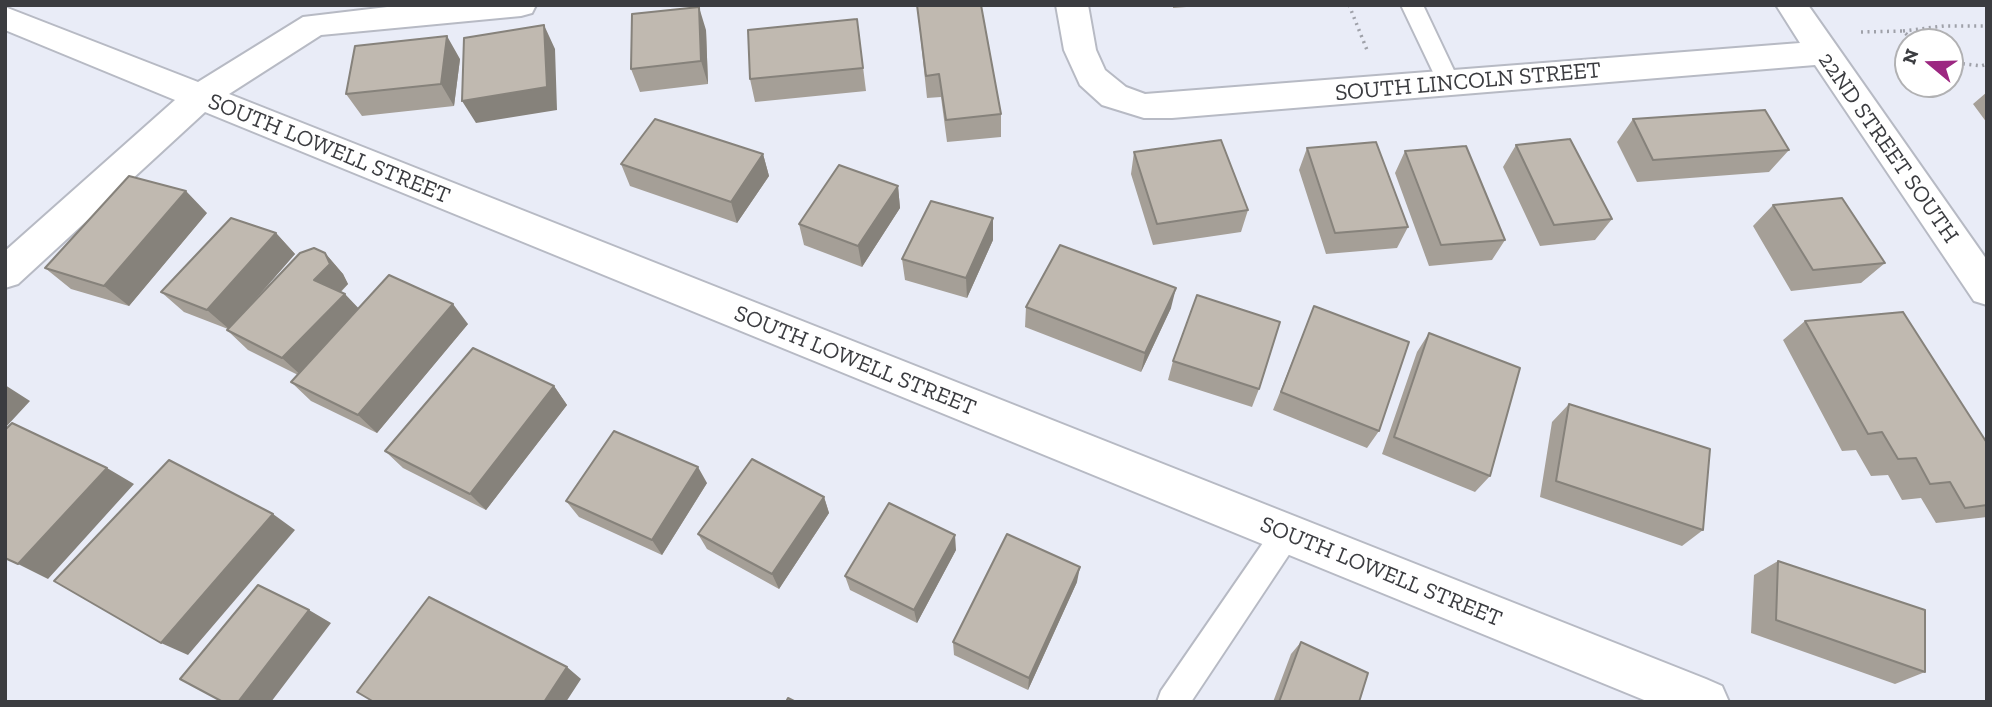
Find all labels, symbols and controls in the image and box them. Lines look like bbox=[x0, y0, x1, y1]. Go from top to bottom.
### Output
north arrow bbox=[1894, 28, 1964, 98]
street label: 22ND STREET SOUTH bbox=[1812, 47, 1964, 249]
street label: SOUTH LINCOLN STREET bbox=[1334, 57, 1602, 107]
street label: SOUTH LOWELL STREET bbox=[204, 88, 454, 210]
street label: SOUTH LOWELL STREET bbox=[730, 300, 980, 422]
street label: SOUTH LOWELL STREET bbox=[1256, 511, 1506, 633]

